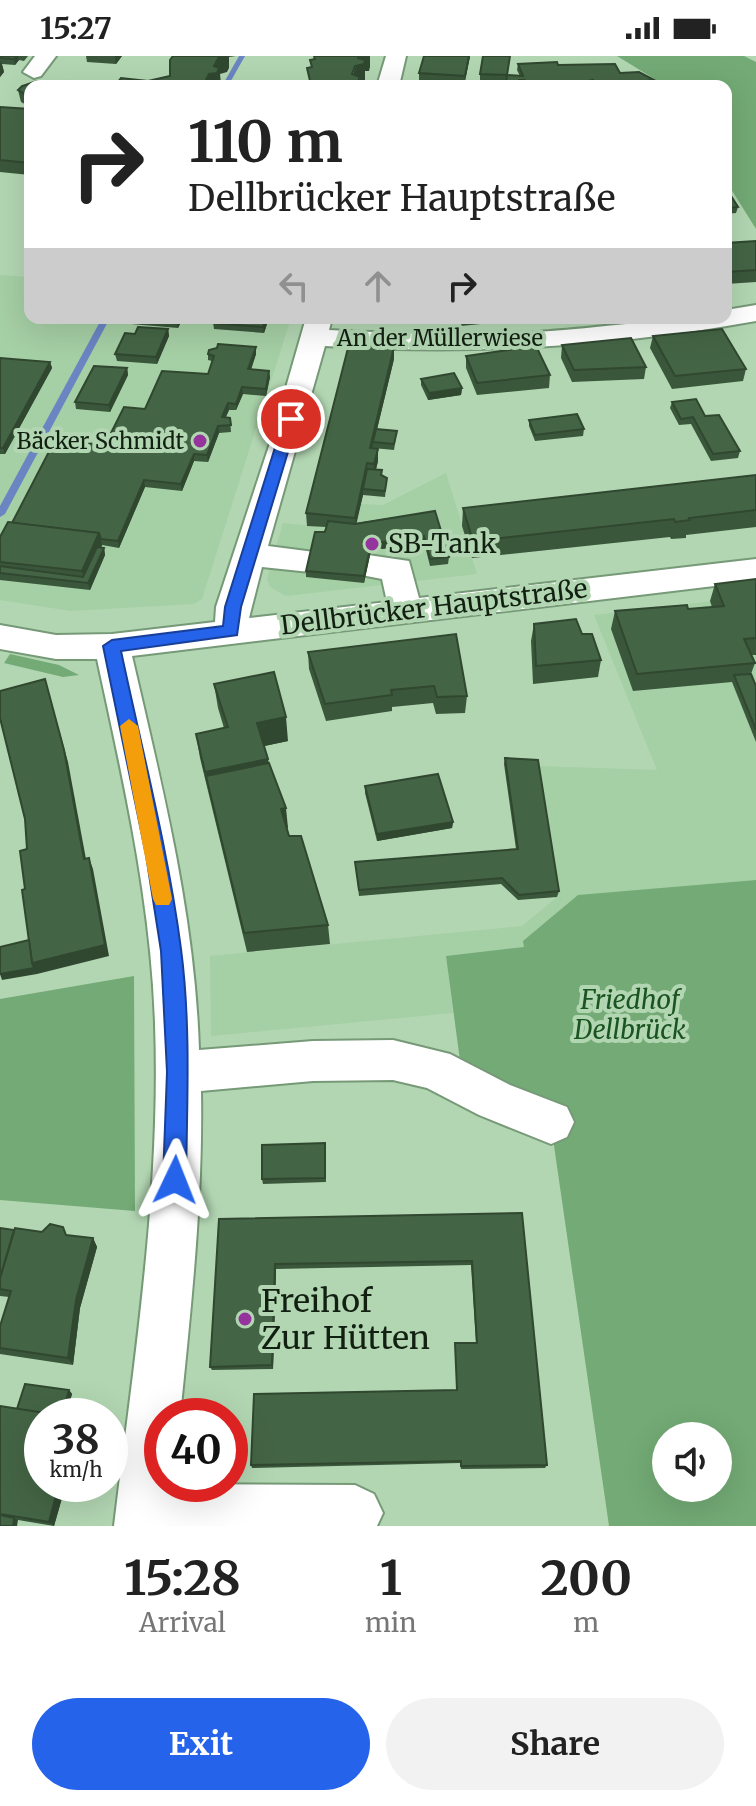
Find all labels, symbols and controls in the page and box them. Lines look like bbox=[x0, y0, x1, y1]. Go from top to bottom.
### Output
text: 15:27 bbox=[40, 9, 112, 47]
text: 110 m bbox=[188, 107, 343, 177]
icon: right bbox=[56, 112, 160, 216]
text: Dellbrücker Hauptstraße bbox=[188, 176, 616, 221]
icon: left bbox=[272, 264, 316, 308]
icon: ahead bbox=[356, 264, 400, 308]
icon: right bbox=[440, 264, 484, 308]
street label: An der Müllerwiese bbox=[336, 324, 543, 352]
pin bbox=[257, 385, 325, 453]
icon: arrive bbox=[269, 397, 313, 441]
place label: Bäcker Schmidt bbox=[17, 427, 184, 455]
marker: Bäcker Schmidt bbox=[191, 432, 209, 450]
place label: SB-Tank bbox=[388, 527, 497, 560]
marker: SB-Tank bbox=[363, 535, 381, 553]
street label: Dellbrücker Hauptstraße bbox=[279, 571, 589, 642]
park label: Friedhof Dellbrück bbox=[573, 983, 686, 1046]
position arrow bbox=[133, 1138, 217, 1222]
place label: Freihof Zur Hütten bbox=[261, 1281, 430, 1358]
marker: Freihof Zur Hütten bbox=[236, 1310, 254, 1328]
speed limit sign: 40 bbox=[144, 1398, 248, 1502]
text: 38 bbox=[52, 1415, 100, 1465]
map controls bbox=[652, 1422, 732, 1502]
button: sound bbox=[652, 1422, 732, 1502]
text: km/h bbox=[50, 1457, 102, 1482]
text: 15:28 bbox=[124, 1548, 241, 1608]
text: 1 bbox=[380, 1548, 402, 1608]
text: 200 bbox=[541, 1548, 632, 1608]
text: Arrival bbox=[139, 1606, 226, 1639]
text: min bbox=[365, 1606, 416, 1639]
text: m bbox=[573, 1606, 599, 1639]
button: Exit bbox=[32, 1698, 370, 1790]
button: Share bbox=[386, 1698, 724, 1790]

